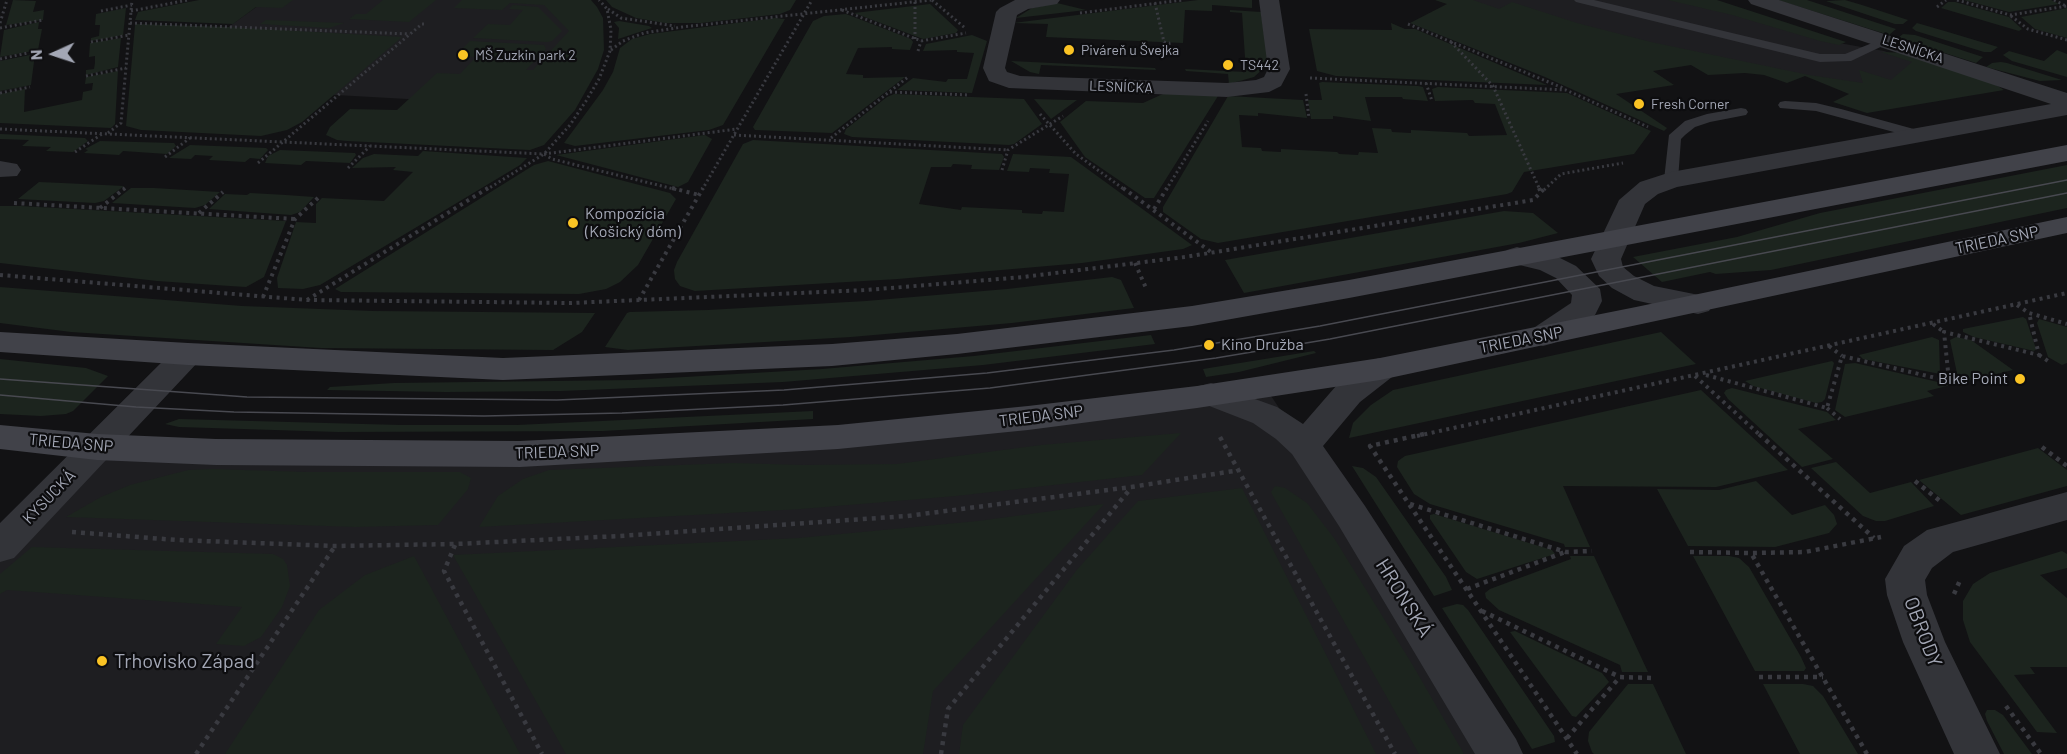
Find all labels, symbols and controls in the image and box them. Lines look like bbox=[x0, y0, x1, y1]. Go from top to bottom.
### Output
north arrow bbox=[24, 24, 84, 84]
street label: LESNÍCKA bbox=[1880, 31, 1946, 67]
place label: Piváreň u Švejka bbox=[1081, 42, 1179, 58]
marker: Piváreň u Švejka bbox=[1062, 43, 1076, 57]
place label: MŠ Zuzkin park 2 bbox=[475, 47, 576, 63]
marker: MŠ Zuzkin park 2 bbox=[456, 48, 470, 62]
text: N bbox=[26, 49, 45, 61]
place label: TS442 bbox=[1240, 57, 1279, 73]
marker: TS442 bbox=[1221, 58, 1235, 72]
street label: LESNÍCKA bbox=[1089, 77, 1153, 97]
place label: Fresh Corner bbox=[1651, 96, 1729, 112]
marker: Fresh Corner bbox=[1632, 97, 1646, 111]
place label: Kompozícia (Košický dóm) bbox=[585, 204, 681, 242]
marker: Kompozícia (Košický dóm) bbox=[566, 216, 580, 230]
street label: TRIEDA SNP bbox=[1954, 222, 2040, 258]
street label: TRIEDA SNP bbox=[1478, 323, 1564, 357]
place label: Kino Družba bbox=[1221, 335, 1304, 355]
marker: Kino Družba bbox=[1202, 338, 1216, 352]
place label: Bike Point bbox=[1938, 369, 2008, 389]
marker: Bike Point bbox=[2013, 372, 2027, 386]
street label: TRIEDA SNP bbox=[998, 401, 1084, 431]
street label: TRIEDA SNP bbox=[28, 430, 114, 456]
street label: TRIEDA SNP bbox=[514, 441, 600, 463]
street label: KYSUCKÁ bbox=[19, 466, 79, 528]
street label: HRONSKÁ bbox=[1371, 554, 1437, 642]
street label: OBRODY bbox=[1899, 594, 1947, 670]
place label: Trhovisko Západ bbox=[114, 649, 255, 673]
marker: Trhovisko Západ bbox=[95, 654, 109, 668]

